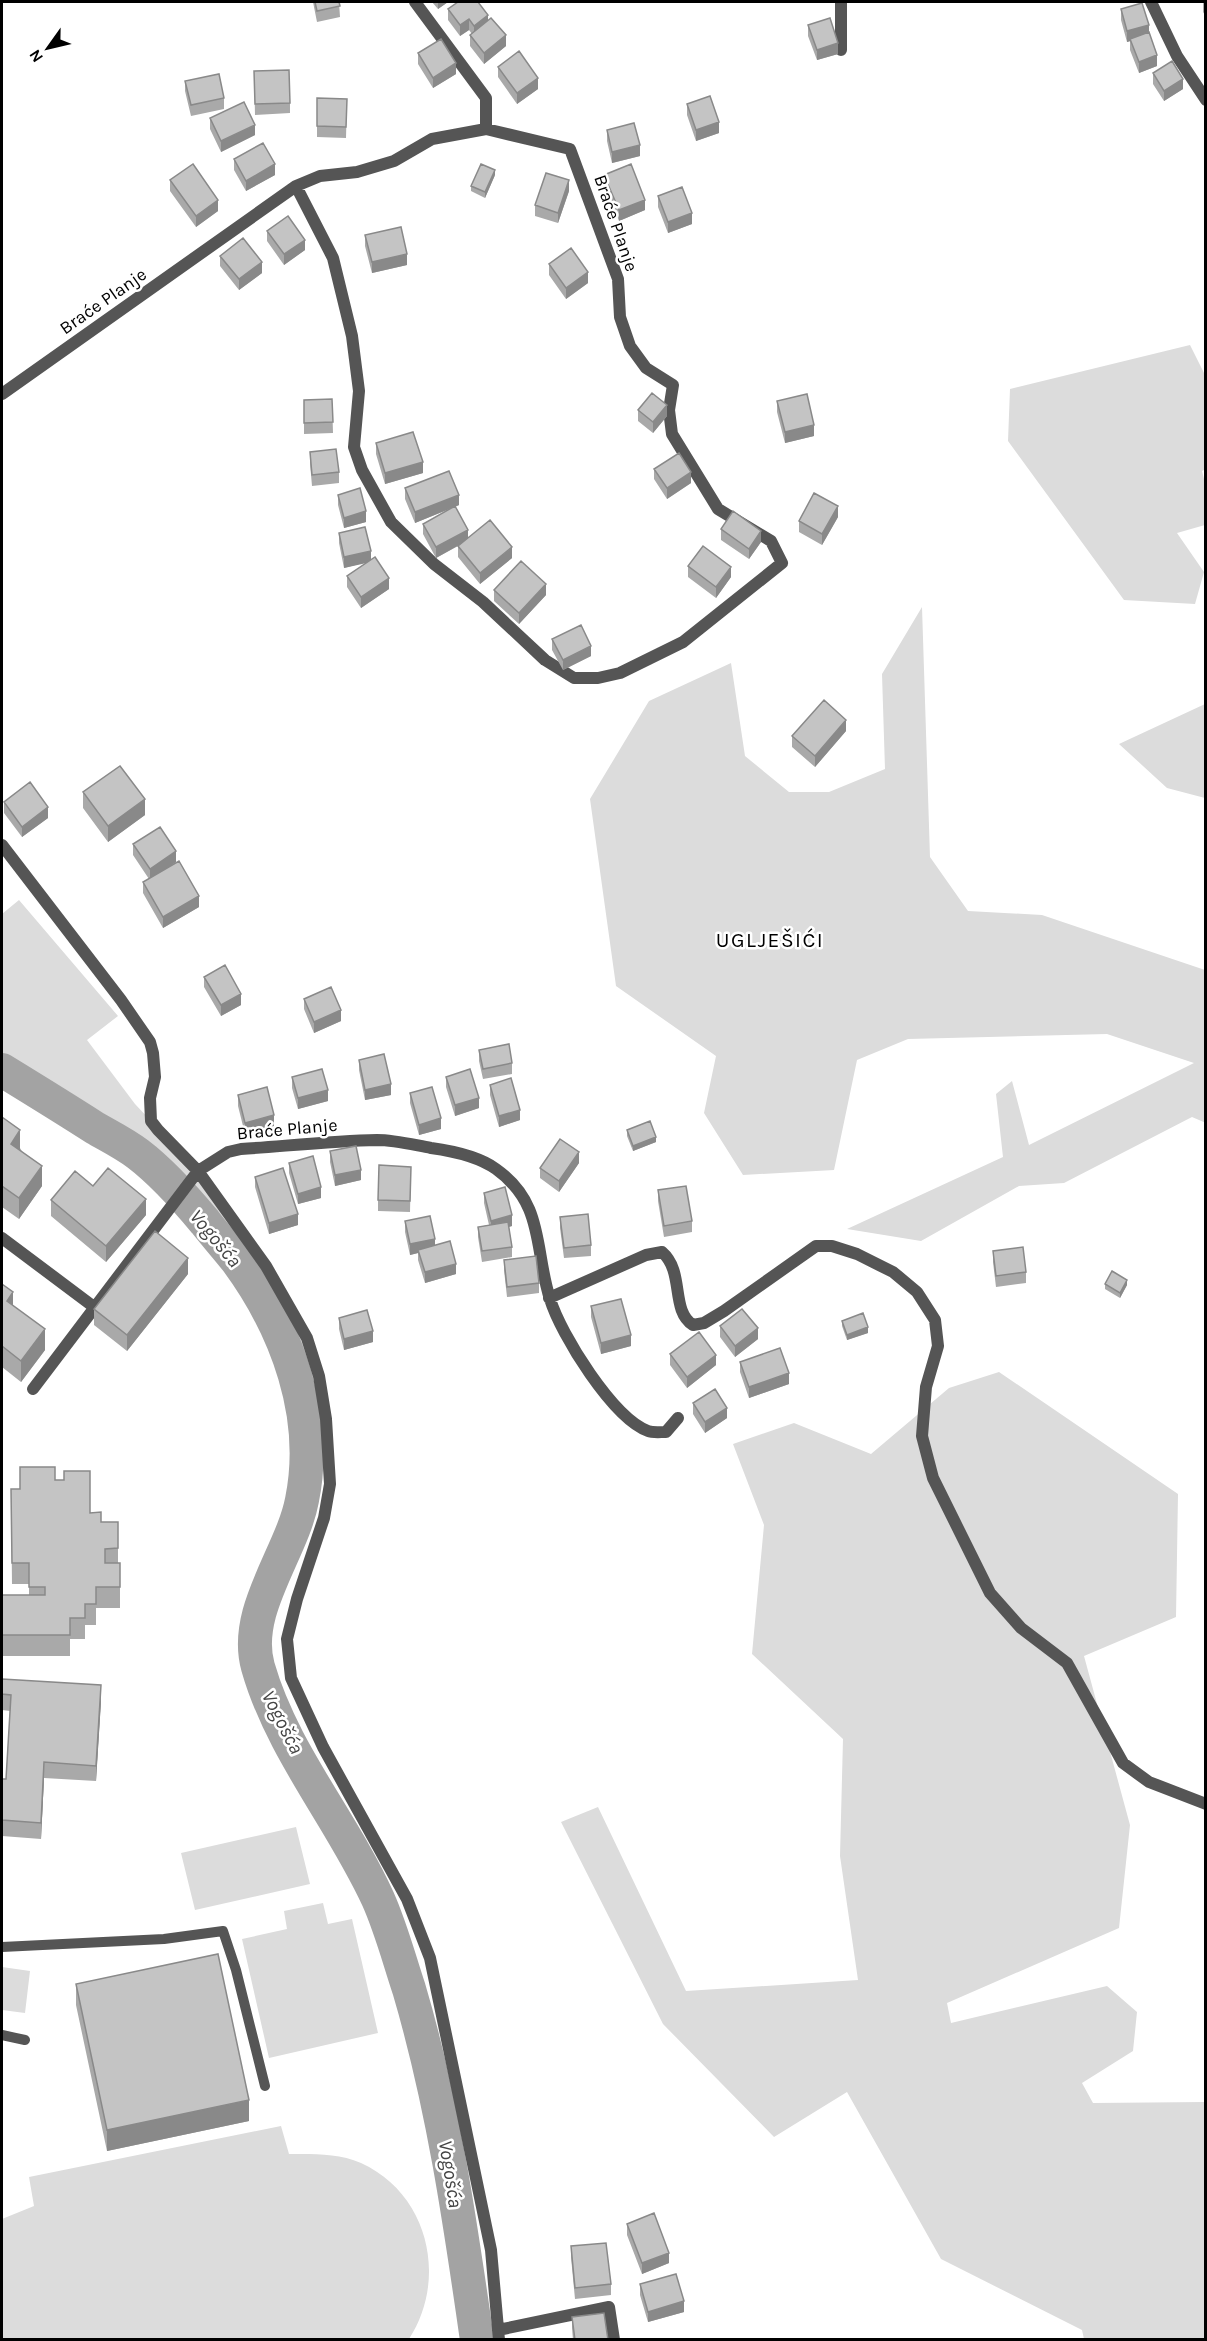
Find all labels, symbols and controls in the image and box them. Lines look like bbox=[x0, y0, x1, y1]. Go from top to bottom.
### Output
north arrow bbox=[18, 18, 78, 78]
text: N bbox=[25, 46, 47, 66]
street label: Braće Planje bbox=[589, 172, 643, 274]
street label: Braće Planje bbox=[55, 263, 151, 339]
district label: UGLJEŠIĆI bbox=[716, 928, 824, 952]
street label: Braće Planje bbox=[236, 1114, 338, 1144]
water label: Vogošća bbox=[185, 1205, 246, 1272]
water label: Vogošća bbox=[257, 1687, 308, 1758]
water label: Vogošća bbox=[434, 2139, 467, 2210]

